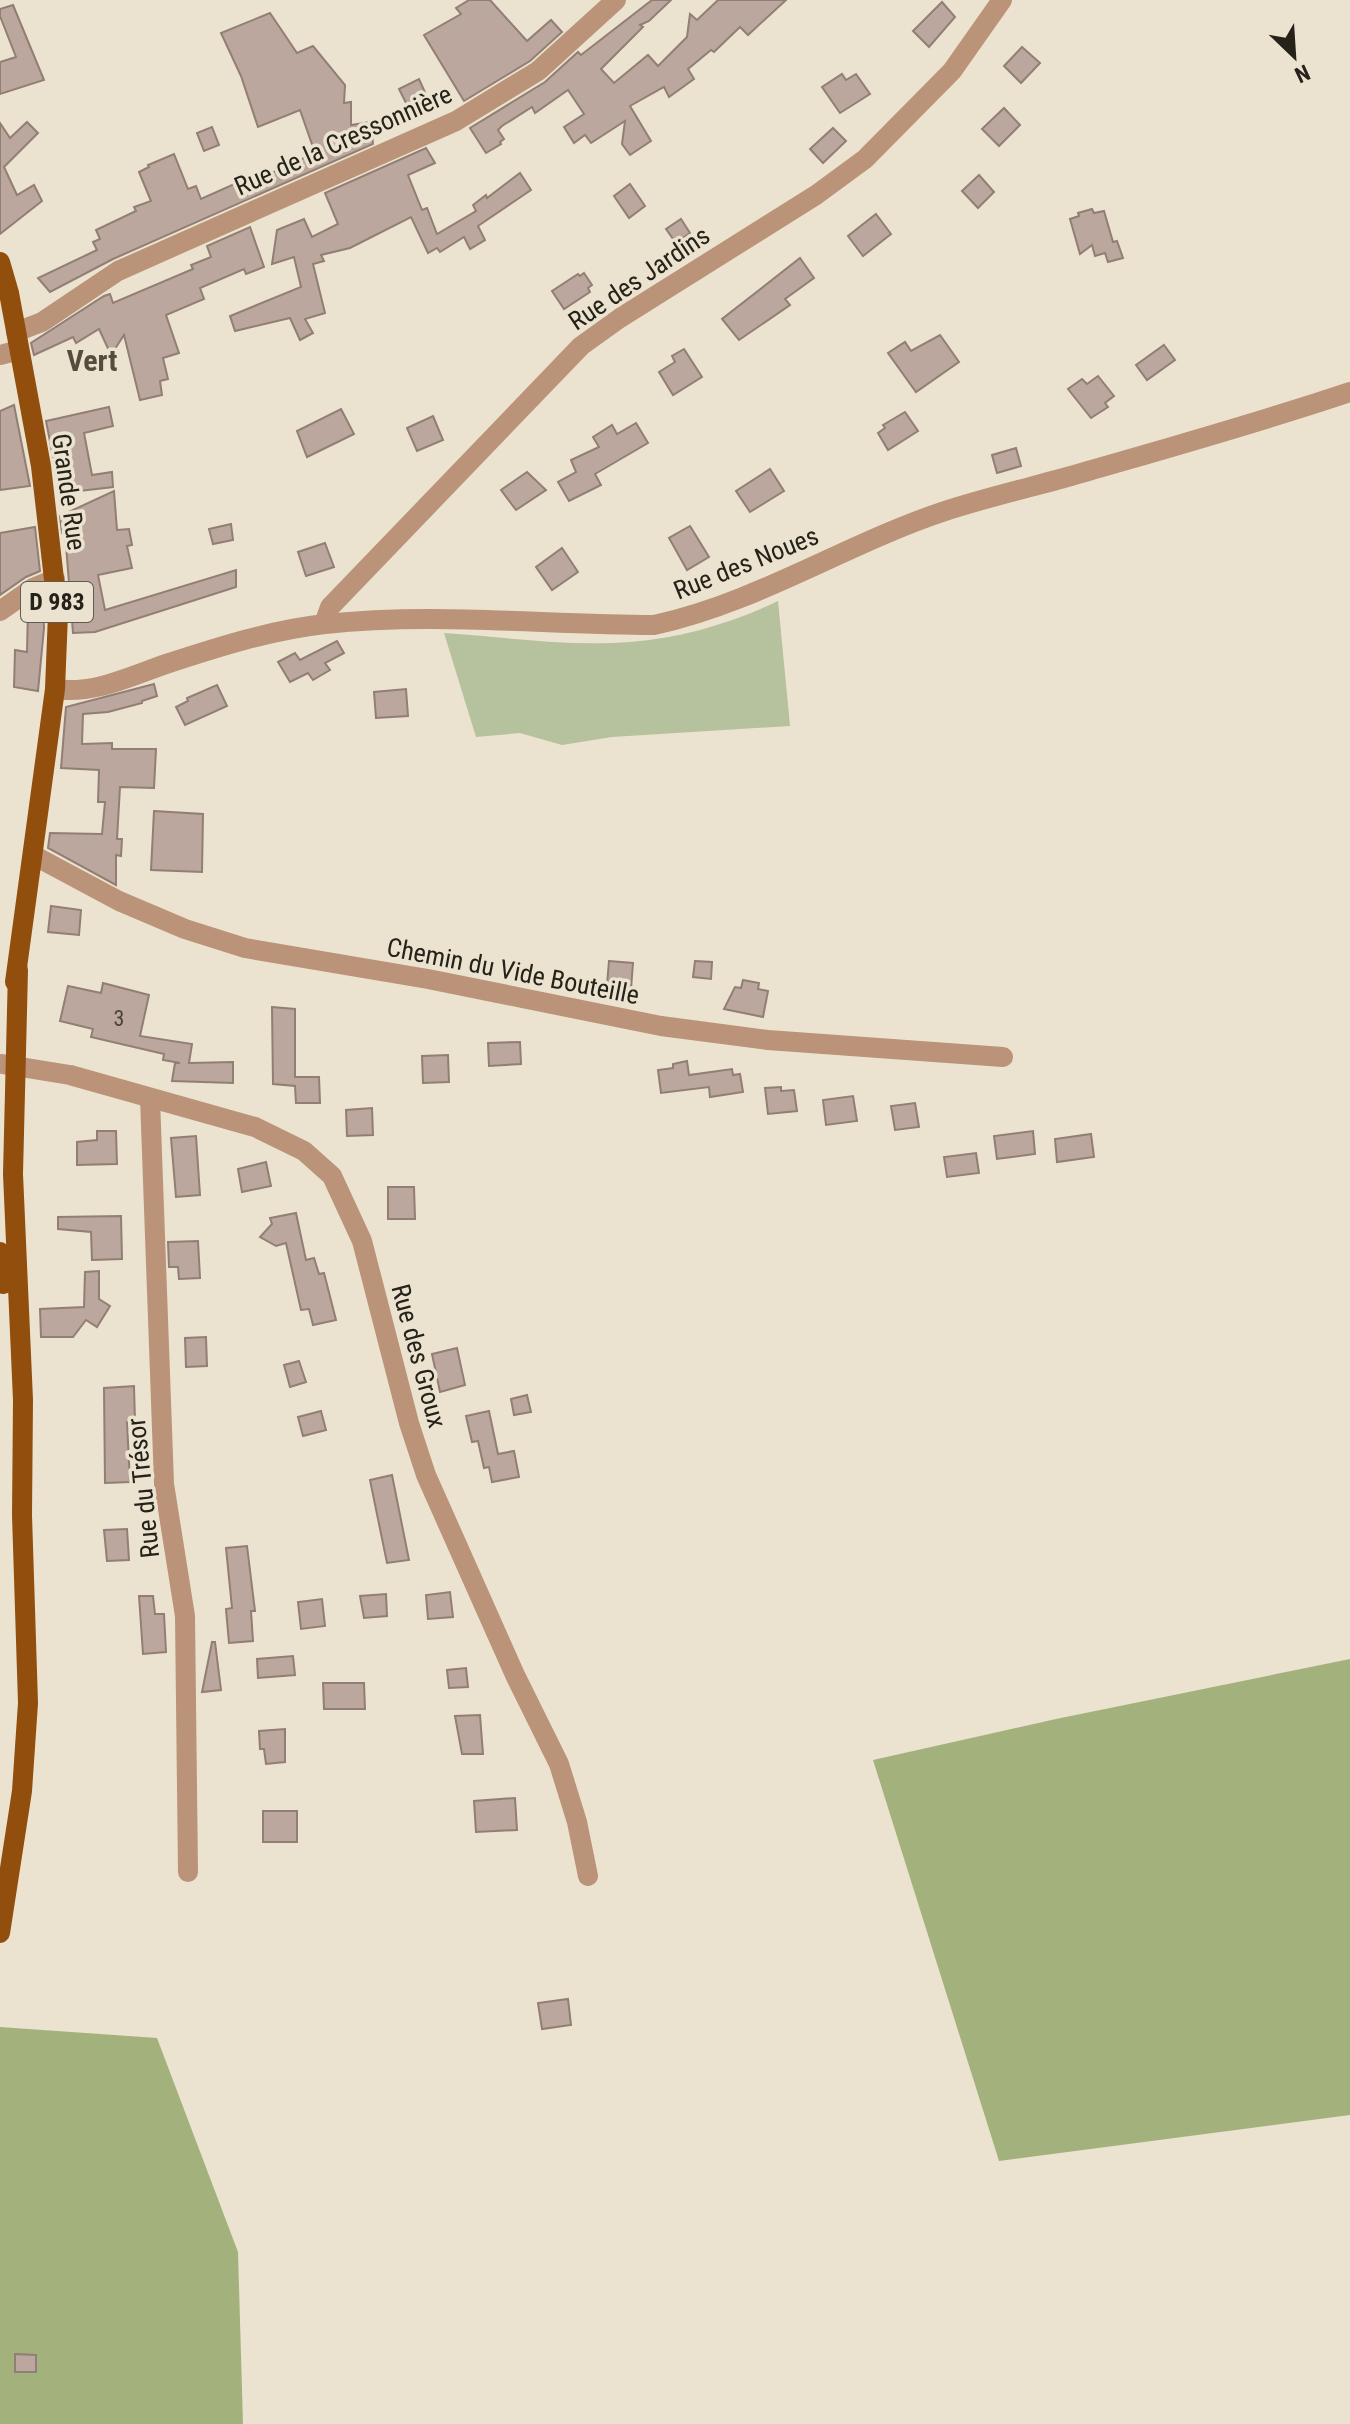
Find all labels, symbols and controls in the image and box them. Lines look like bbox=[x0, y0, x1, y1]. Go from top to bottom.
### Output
north arrow bbox=[1254, 16, 1334, 96]
text: N bbox=[1291, 59, 1314, 88]
street label: Rue de la Cressonnière bbox=[230, 79, 456, 201]
street label: Rue des Jardins bbox=[563, 220, 715, 336]
district label: Vert bbox=[67, 343, 117, 378]
street label: Grande Rue bbox=[46, 432, 92, 552]
street label: Rue des Noues bbox=[669, 520, 823, 606]
road number: D 983 bbox=[21, 582, 93, 622]
street label: Chemin du Vide Bouteille bbox=[384, 932, 642, 1010]
house number: 3 bbox=[114, 1006, 124, 1031]
street label: Rue des Groux bbox=[385, 1281, 453, 1431]
street label: Rue du Trésor bbox=[121, 1416, 165, 1560]

